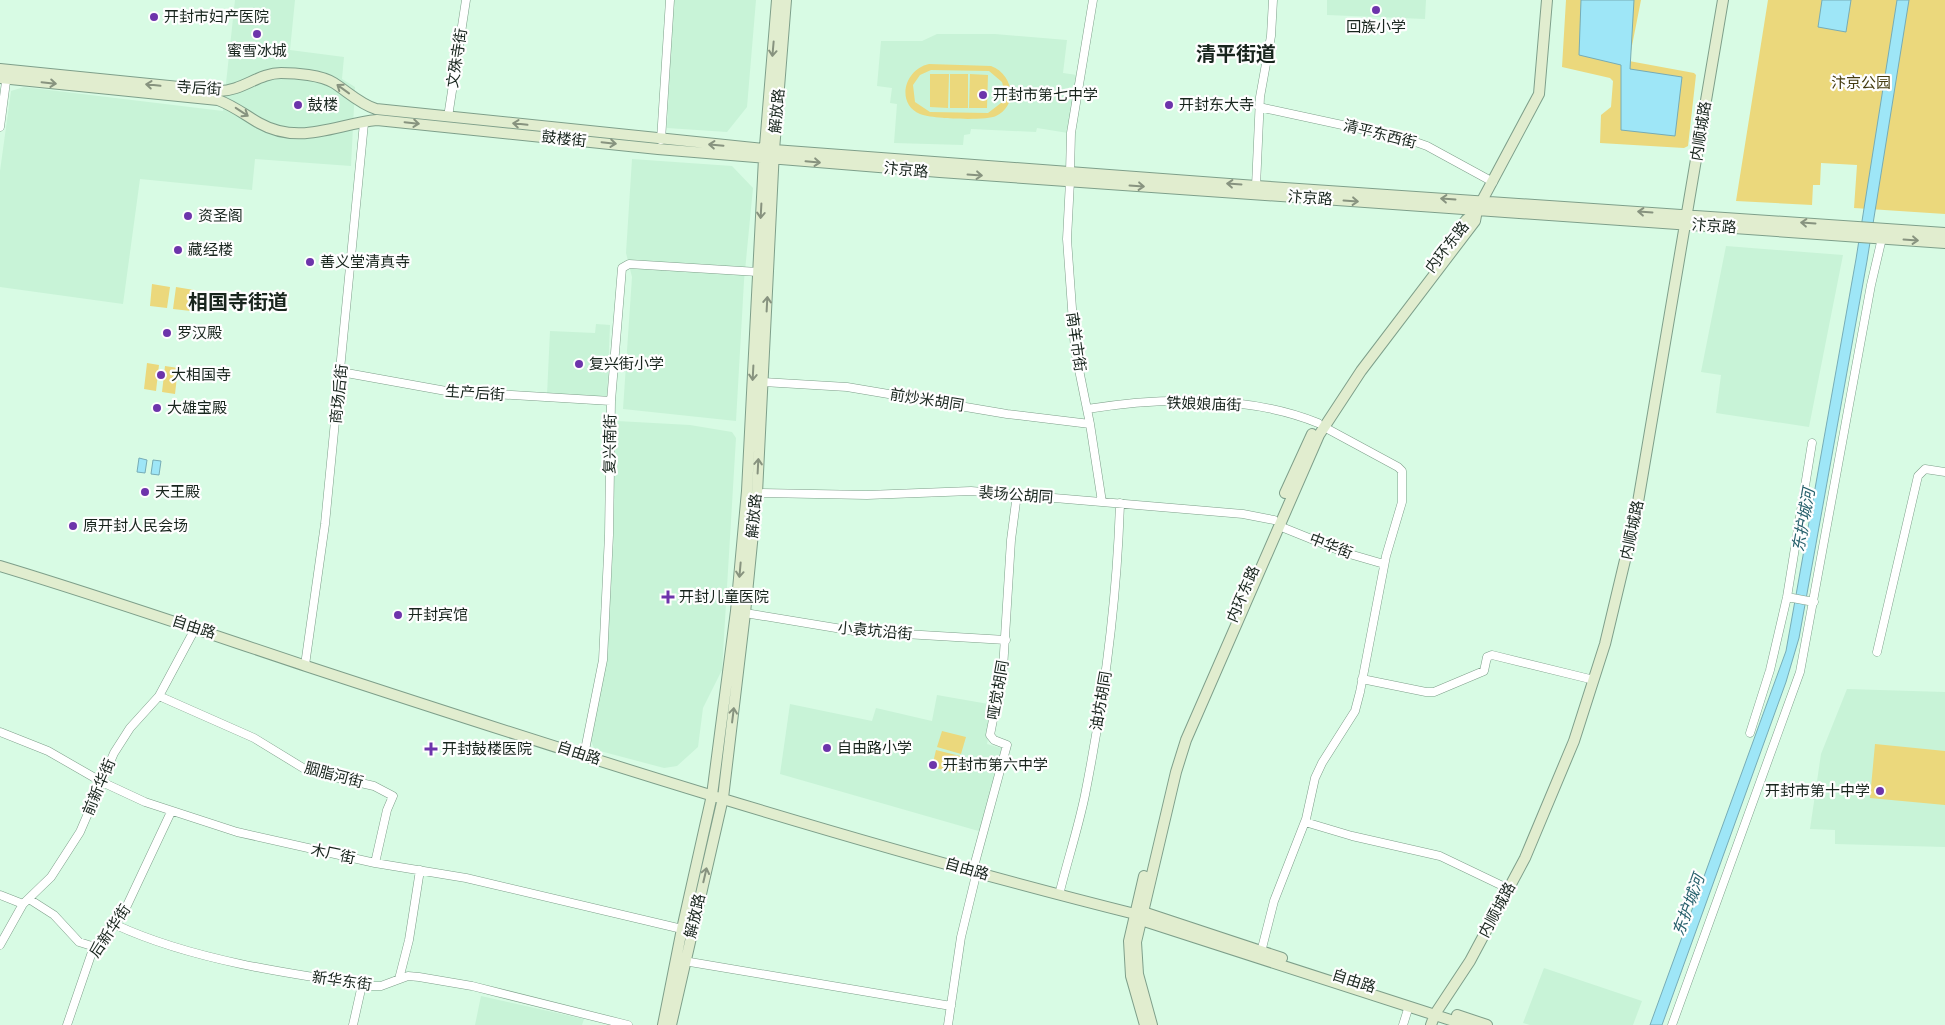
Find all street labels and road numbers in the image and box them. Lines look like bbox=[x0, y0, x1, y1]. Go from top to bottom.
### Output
street label: 文殊寺街 bbox=[443, 27, 470, 89]
street label: 寺后街 bbox=[176, 77, 222, 98]
street label: 解放路 bbox=[766, 88, 787, 134]
street label: 内顺城路 bbox=[1687, 100, 1714, 162]
street label: 清平东西街 bbox=[1342, 116, 1419, 151]
street label: 鼓楼街 bbox=[541, 128, 587, 149]
street label: 汴京路 bbox=[883, 159, 929, 180]
street label: 汴京路 bbox=[1287, 187, 1333, 208]
street label: 汴京路 bbox=[1691, 215, 1737, 236]
street label: 内环东路 bbox=[1421, 218, 1472, 276]
street label: 南羊市街 bbox=[1064, 311, 1089, 373]
street label: 商场后街 bbox=[327, 363, 350, 425]
street label: 生产后街 bbox=[445, 382, 506, 403]
street label: 前炒米胡同 bbox=[889, 385, 965, 414]
street label: 铁娘娘庙街 bbox=[1166, 394, 1242, 413]
street label: 复兴南街 bbox=[600, 414, 619, 474]
street label: 裴场公胡同 bbox=[978, 483, 1054, 506]
street label: 解放路 bbox=[743, 493, 764, 539]
street label: 内顺城路 bbox=[1617, 499, 1646, 561]
street label: 中华街 bbox=[1307, 530, 1355, 562]
street label: 内环东路 bbox=[1223, 563, 1262, 625]
street label: 自由路 bbox=[170, 611, 218, 642]
street label: 小袁坑沿街 bbox=[837, 619, 913, 642]
street label: 哑觉胡同 bbox=[984, 659, 1011, 721]
street label: 油坊胡同 bbox=[1087, 670, 1114, 732]
street label: 自由路 bbox=[555, 737, 603, 768]
street label: 前新华街 bbox=[79, 756, 118, 818]
street label: 胭脂河街 bbox=[303, 759, 365, 790]
street label: 木厂街 bbox=[309, 841, 357, 867]
street label: 自由路 bbox=[943, 854, 991, 883]
street label: 内顺城路 bbox=[1475, 879, 1518, 940]
street label: 解放路 bbox=[681, 892, 708, 940]
street label: 后新华街 bbox=[86, 901, 133, 960]
street label: 自由路 bbox=[1330, 965, 1378, 996]
street label: 新华东街 bbox=[311, 968, 373, 993]

